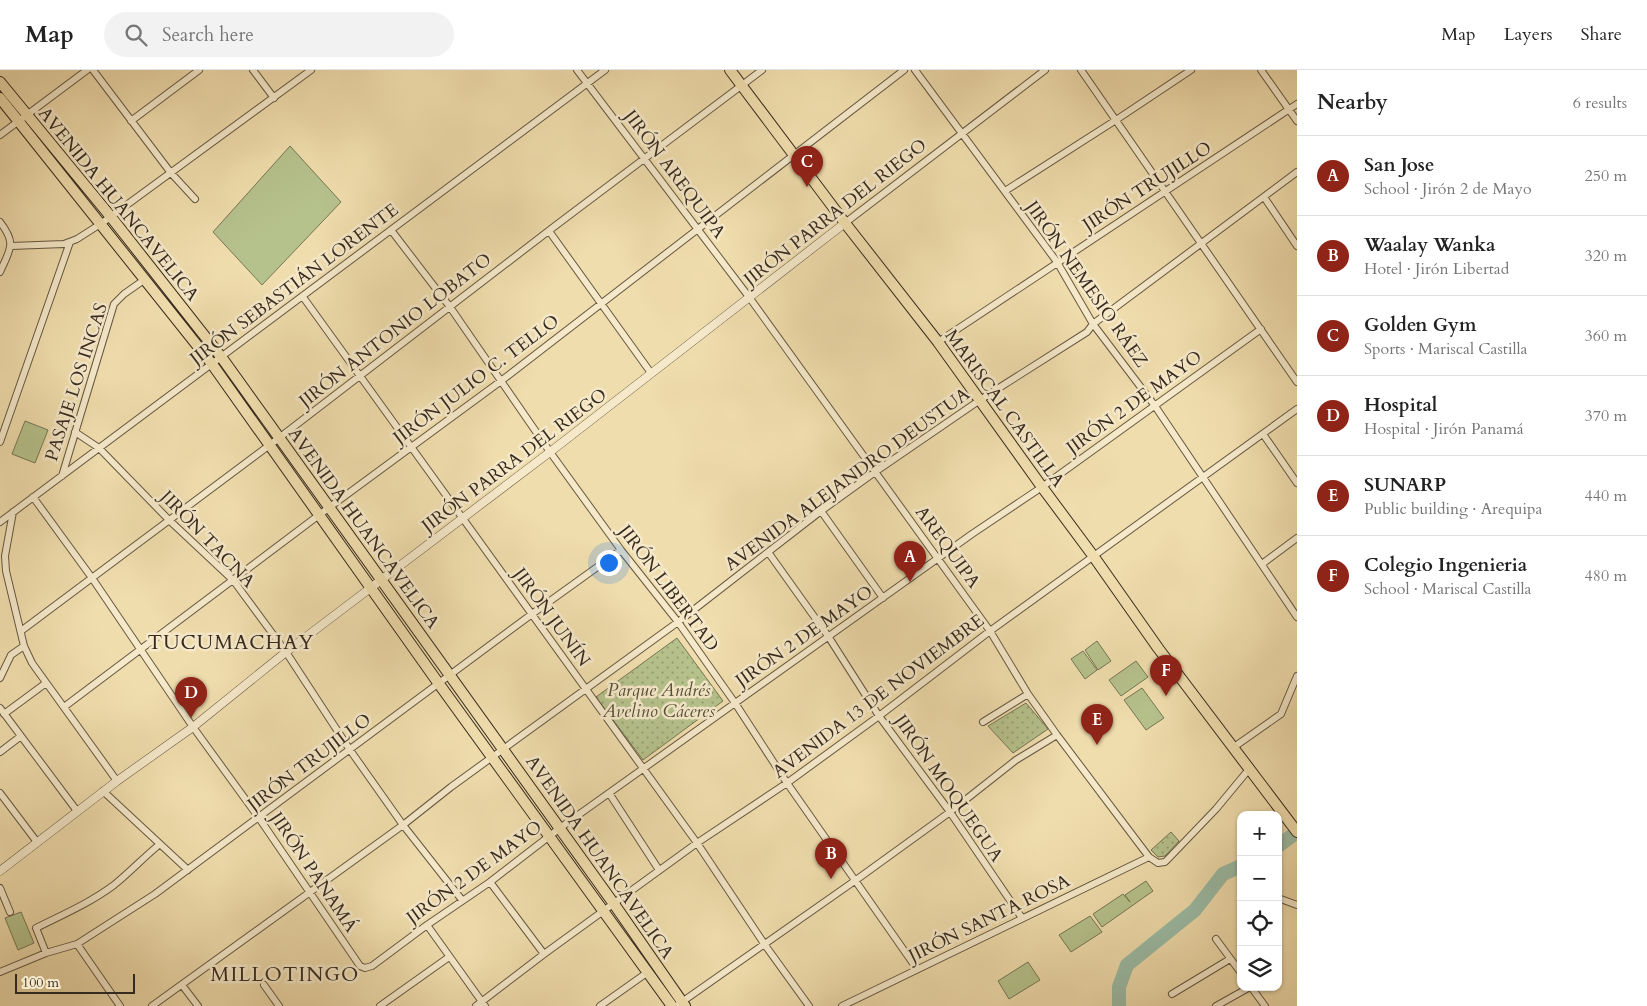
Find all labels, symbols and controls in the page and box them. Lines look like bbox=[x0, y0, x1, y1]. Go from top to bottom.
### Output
search box bbox=[104, 12, 454, 57]
text: Map bbox=[25, 18, 74, 51]
icon: search bbox=[122, 21, 150, 49]
text: Search here bbox=[162, 22, 254, 48]
text: Map bbox=[1441, 22, 1476, 47]
text: Layers bbox=[1504, 22, 1553, 47]
text: Share bbox=[1581, 22, 1622, 47]
text: Nearby bbox=[1317, 88, 1388, 117]
text: 6 results bbox=[1573, 92, 1627, 114]
street label: AVENIDA HUANCAVELICA bbox=[32, 102, 205, 307]
street label: JIRÓN AREQUIPA bbox=[616, 102, 731, 244]
street label: JIRÓN PARRA DEL RIEGO bbox=[736, 133, 932, 294]
street label: JIRÓN TRUJILLO bbox=[1076, 135, 1217, 239]
pin: C bbox=[791, 146, 823, 187]
text: San Jose bbox=[1364, 152, 1434, 178]
text: A bbox=[1327, 165, 1339, 187]
text: 250 m bbox=[1585, 165, 1627, 187]
text: School · Jirón 2 de Mayo bbox=[1364, 178, 1532, 200]
street label: JIRÓN NEMESIO RÁEZ bbox=[1018, 193, 1154, 373]
street label: JIRÓN SEBASTIÁN LORENTE bbox=[182, 198, 404, 373]
text: Waalay Wanka bbox=[1364, 232, 1496, 258]
text: B bbox=[1327, 245, 1339, 267]
text: 320 m bbox=[1585, 245, 1627, 267]
street label: JIRÓN ANTONIO LOBATO bbox=[291, 247, 497, 415]
text: Hotel · Jirón Libertad bbox=[1364, 258, 1509, 280]
street label: PASAJE LOS INCAS bbox=[39, 300, 114, 464]
street label: JIRÓN JULIO C. TELLO bbox=[386, 309, 564, 452]
text: Golden Gym bbox=[1364, 312, 1476, 338]
street label: MARISCAL CASTILLA bbox=[939, 324, 1070, 492]
text: C bbox=[1327, 325, 1339, 347]
text: 360 m bbox=[1585, 325, 1627, 347]
text: Sports · Mariscal Castilla bbox=[1364, 338, 1527, 360]
street label: JIRÓN 2 DE MAYO bbox=[1059, 345, 1207, 462]
street label: JIRÓN PARRA DEL RIEGO bbox=[414, 382, 612, 540]
street label: AVENIDA ALEJANDRO DEUSTUA bbox=[720, 383, 974, 575]
text: Hospital bbox=[1364, 392, 1437, 418]
text: D bbox=[1326, 405, 1340, 427]
text: 370 m bbox=[1585, 405, 1627, 427]
text: Hospital · Jirón Panamá bbox=[1364, 418, 1524, 440]
street label: AVENIDA HUANCAVELICA bbox=[282, 423, 445, 634]
text: SUNARP bbox=[1364, 472, 1446, 498]
street label: JIRÓN TACNA bbox=[152, 483, 261, 594]
text: E bbox=[1328, 485, 1338, 507]
text: 440 m bbox=[1585, 485, 1627, 507]
text: Public building · Arequipa bbox=[1364, 498, 1542, 520]
street label: AREQUIPA bbox=[909, 501, 986, 594]
street label: JIRÓN LIBERTAD bbox=[611, 518, 724, 657]
pin: A bbox=[894, 541, 926, 582]
your location bbox=[596, 550, 622, 576]
text: Colegio Ingenieria bbox=[1364, 552, 1527, 578]
street label: JIRÓN JUNÍN bbox=[505, 560, 596, 672]
text: F bbox=[1328, 565, 1338, 587]
text: 480 m bbox=[1585, 565, 1627, 587]
text: School · Mariscal Castilla bbox=[1364, 578, 1531, 600]
street label: JIRÓN 2 DE MAYO bbox=[728, 580, 878, 695]
street label: AVENIDA 13 DE NOVIEMBRE bbox=[767, 609, 989, 784]
district label: TUCUMACHAY bbox=[148, 629, 314, 656]
pin: F bbox=[1150, 655, 1182, 696]
pin: D bbox=[175, 677, 207, 718]
park label: Parque Andrés Avelino Cáceres bbox=[602, 678, 715, 724]
pin: E bbox=[1081, 704, 1113, 745]
street label: JIRÓN MOQUEGUA bbox=[887, 707, 1009, 867]
street label: JIRÓN TRUJILLO bbox=[240, 708, 376, 819]
street label: AVENIDA HUANCAVELICA bbox=[520, 750, 680, 964]
street label: JIRÓN PANAMÁ bbox=[262, 805, 363, 938]
map controls bbox=[1237, 811, 1282, 991]
button: + bbox=[1237, 811, 1282, 856]
street label: JIRÓN 2 DE MAYO bbox=[399, 815, 547, 932]
pin: B bbox=[815, 838, 847, 879]
button: − bbox=[1237, 856, 1282, 901]
street label: JIRÓN SANTA ROSA bbox=[902, 868, 1074, 970]
button: locate bbox=[1237, 901, 1282, 946]
button: layers bbox=[1237, 946, 1282, 991]
district label: MILLOTINGO bbox=[211, 961, 359, 988]
scale bar bbox=[15, 971, 135, 994]
text: 100 m bbox=[22, 973, 59, 992]

